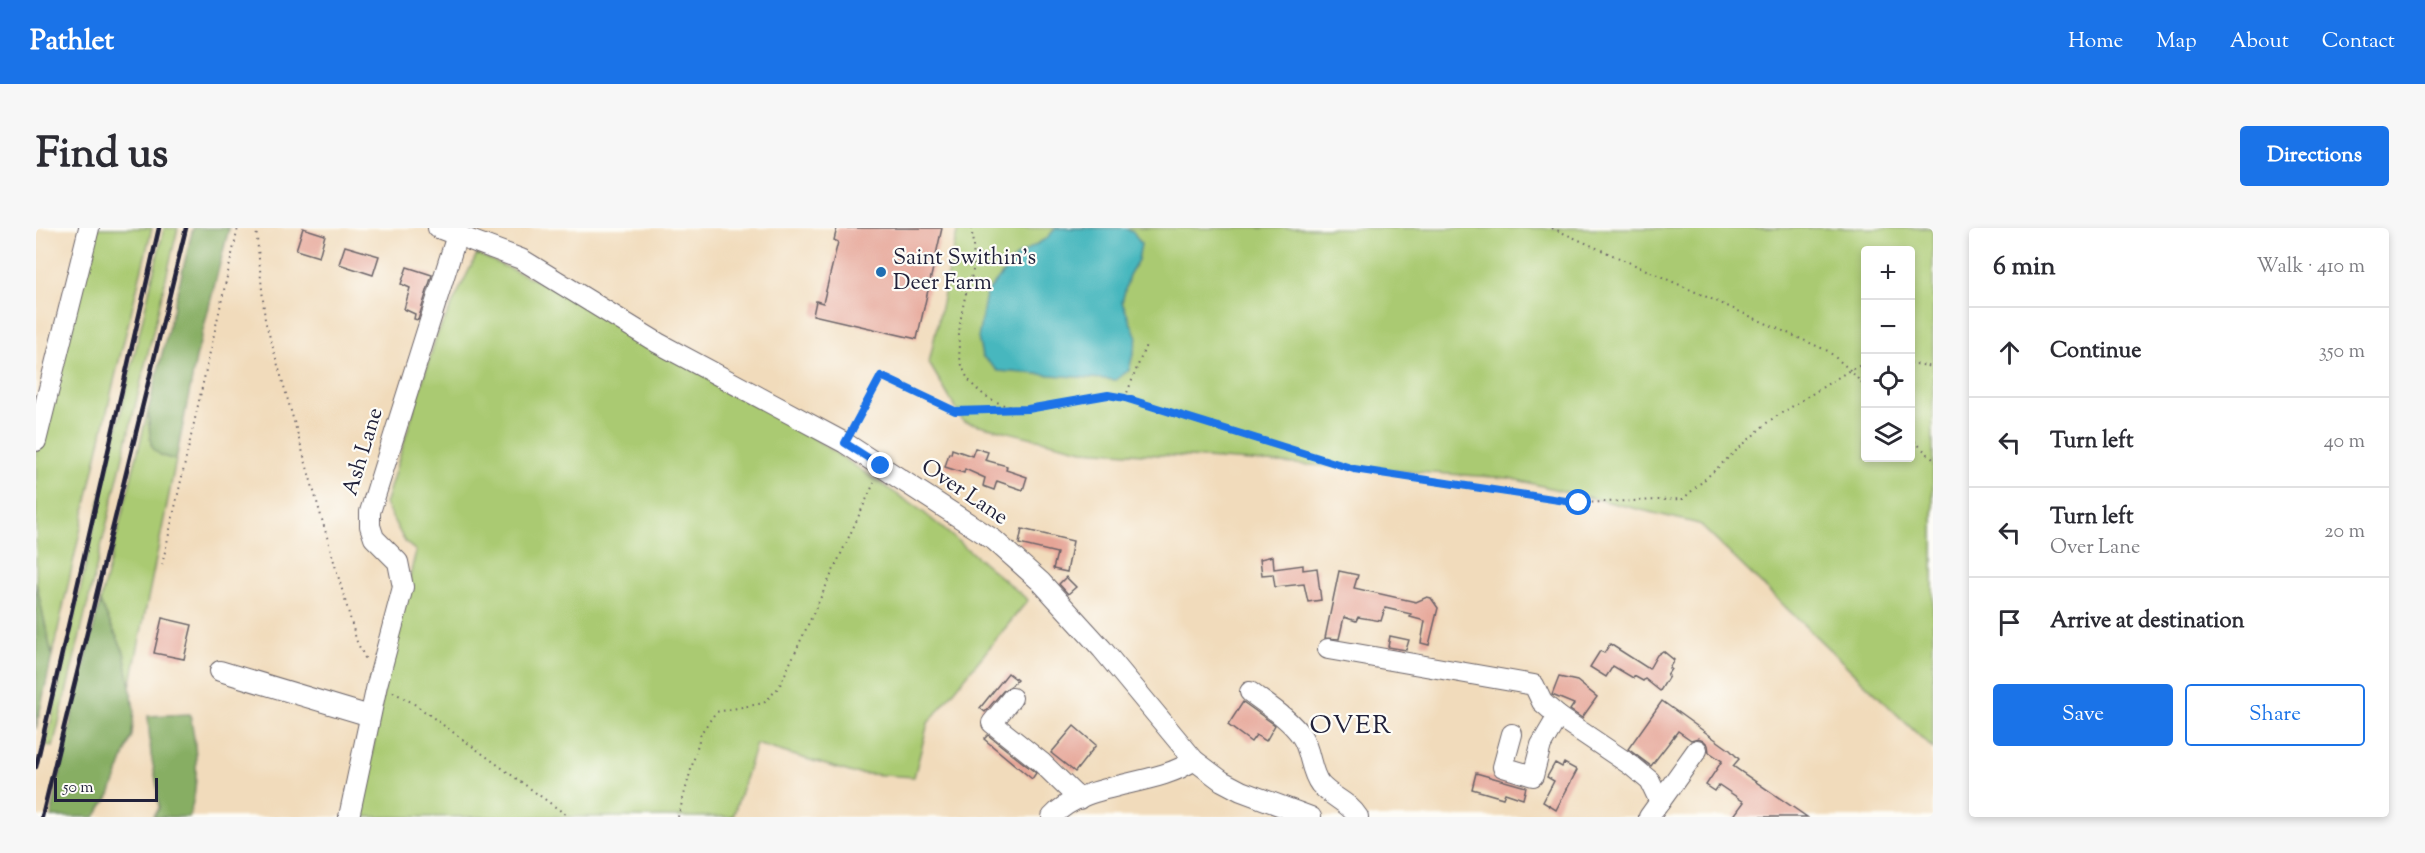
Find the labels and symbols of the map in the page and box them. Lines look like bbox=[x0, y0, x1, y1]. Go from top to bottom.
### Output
place label: Saint Swithin's Deer Farm bbox=[893, 243, 1036, 300]
marker: Saint Swithin's Deer Farm bbox=[874, 265, 888, 279]
street label: Ash Lane bbox=[335, 404, 393, 500]
route end bbox=[867, 452, 893, 478]
street label: Over Lane bbox=[914, 452, 1014, 534]
route start bbox=[1565, 489, 1591, 515]
district label: OVER bbox=[1310, 708, 1392, 745]
scale bar bbox=[54, 775, 158, 802]

